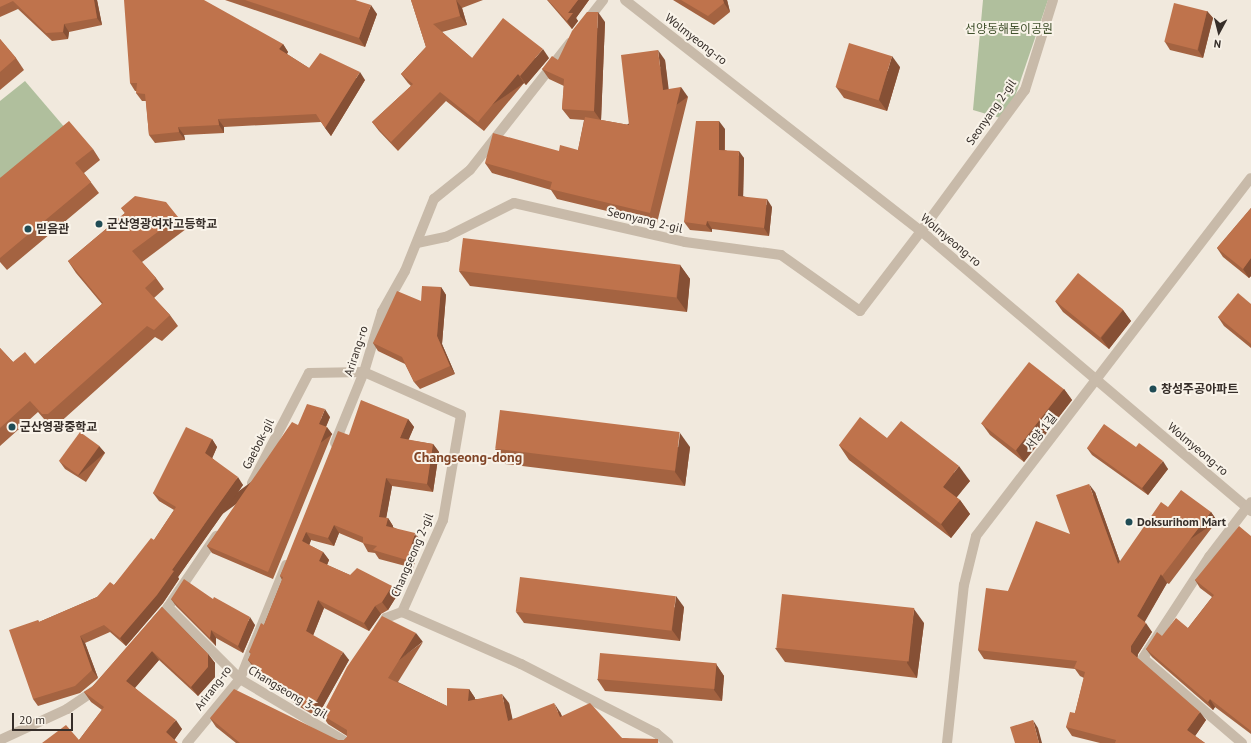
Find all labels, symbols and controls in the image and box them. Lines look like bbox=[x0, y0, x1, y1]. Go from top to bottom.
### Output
street label: Wolmyeong-ro bbox=[662, 10, 730, 68]
north arrow bbox=[1199, 12, 1239, 52]
park label: 선양동해돋이공원 bbox=[965, 22, 1053, 36]
text: N bbox=[1213, 37, 1222, 51]
street label: Seonyang 2-gil bbox=[963, 76, 1019, 148]
street label: Seonyang 2-gil bbox=[606, 204, 684, 236]
street label: Wolmyeong-ro bbox=[918, 210, 984, 270]
place label: 군산영광여자고등학교 bbox=[107, 217, 217, 231]
marker: 군산영광여자고등학교 bbox=[94, 219, 104, 229]
place label: 믿음관 bbox=[36, 222, 69, 236]
marker: 믿음관 bbox=[23, 224, 33, 234]
street label: Arirang-ro bbox=[341, 324, 371, 378]
place label: 창성주공아파트 bbox=[1161, 382, 1238, 396]
marker: 창성주공아파트 bbox=[1148, 384, 1158, 394]
street label: 서양 1길 bbox=[1022, 411, 1060, 453]
street label: Gaebok-gil bbox=[239, 416, 277, 472]
street label: Wolmyeong-ro bbox=[1165, 419, 1231, 479]
place label: 군산영광중학교 bbox=[20, 420, 97, 434]
marker: 군산영광중학교 bbox=[7, 422, 17, 432]
district label: Changseong-dong bbox=[414, 449, 522, 465]
street label: Changseong 2-gil bbox=[388, 511, 436, 599]
place label: Doksurihom Mart bbox=[1137, 515, 1226, 529]
marker: Doksurihom Mart bbox=[1124, 517, 1134, 527]
street label: Arirang-ro bbox=[192, 663, 234, 713]
street label: Changseong 3-gil bbox=[246, 663, 330, 721]
scale bar bbox=[14, 705, 75, 731]
text: 20 m bbox=[19, 712, 45, 727]

